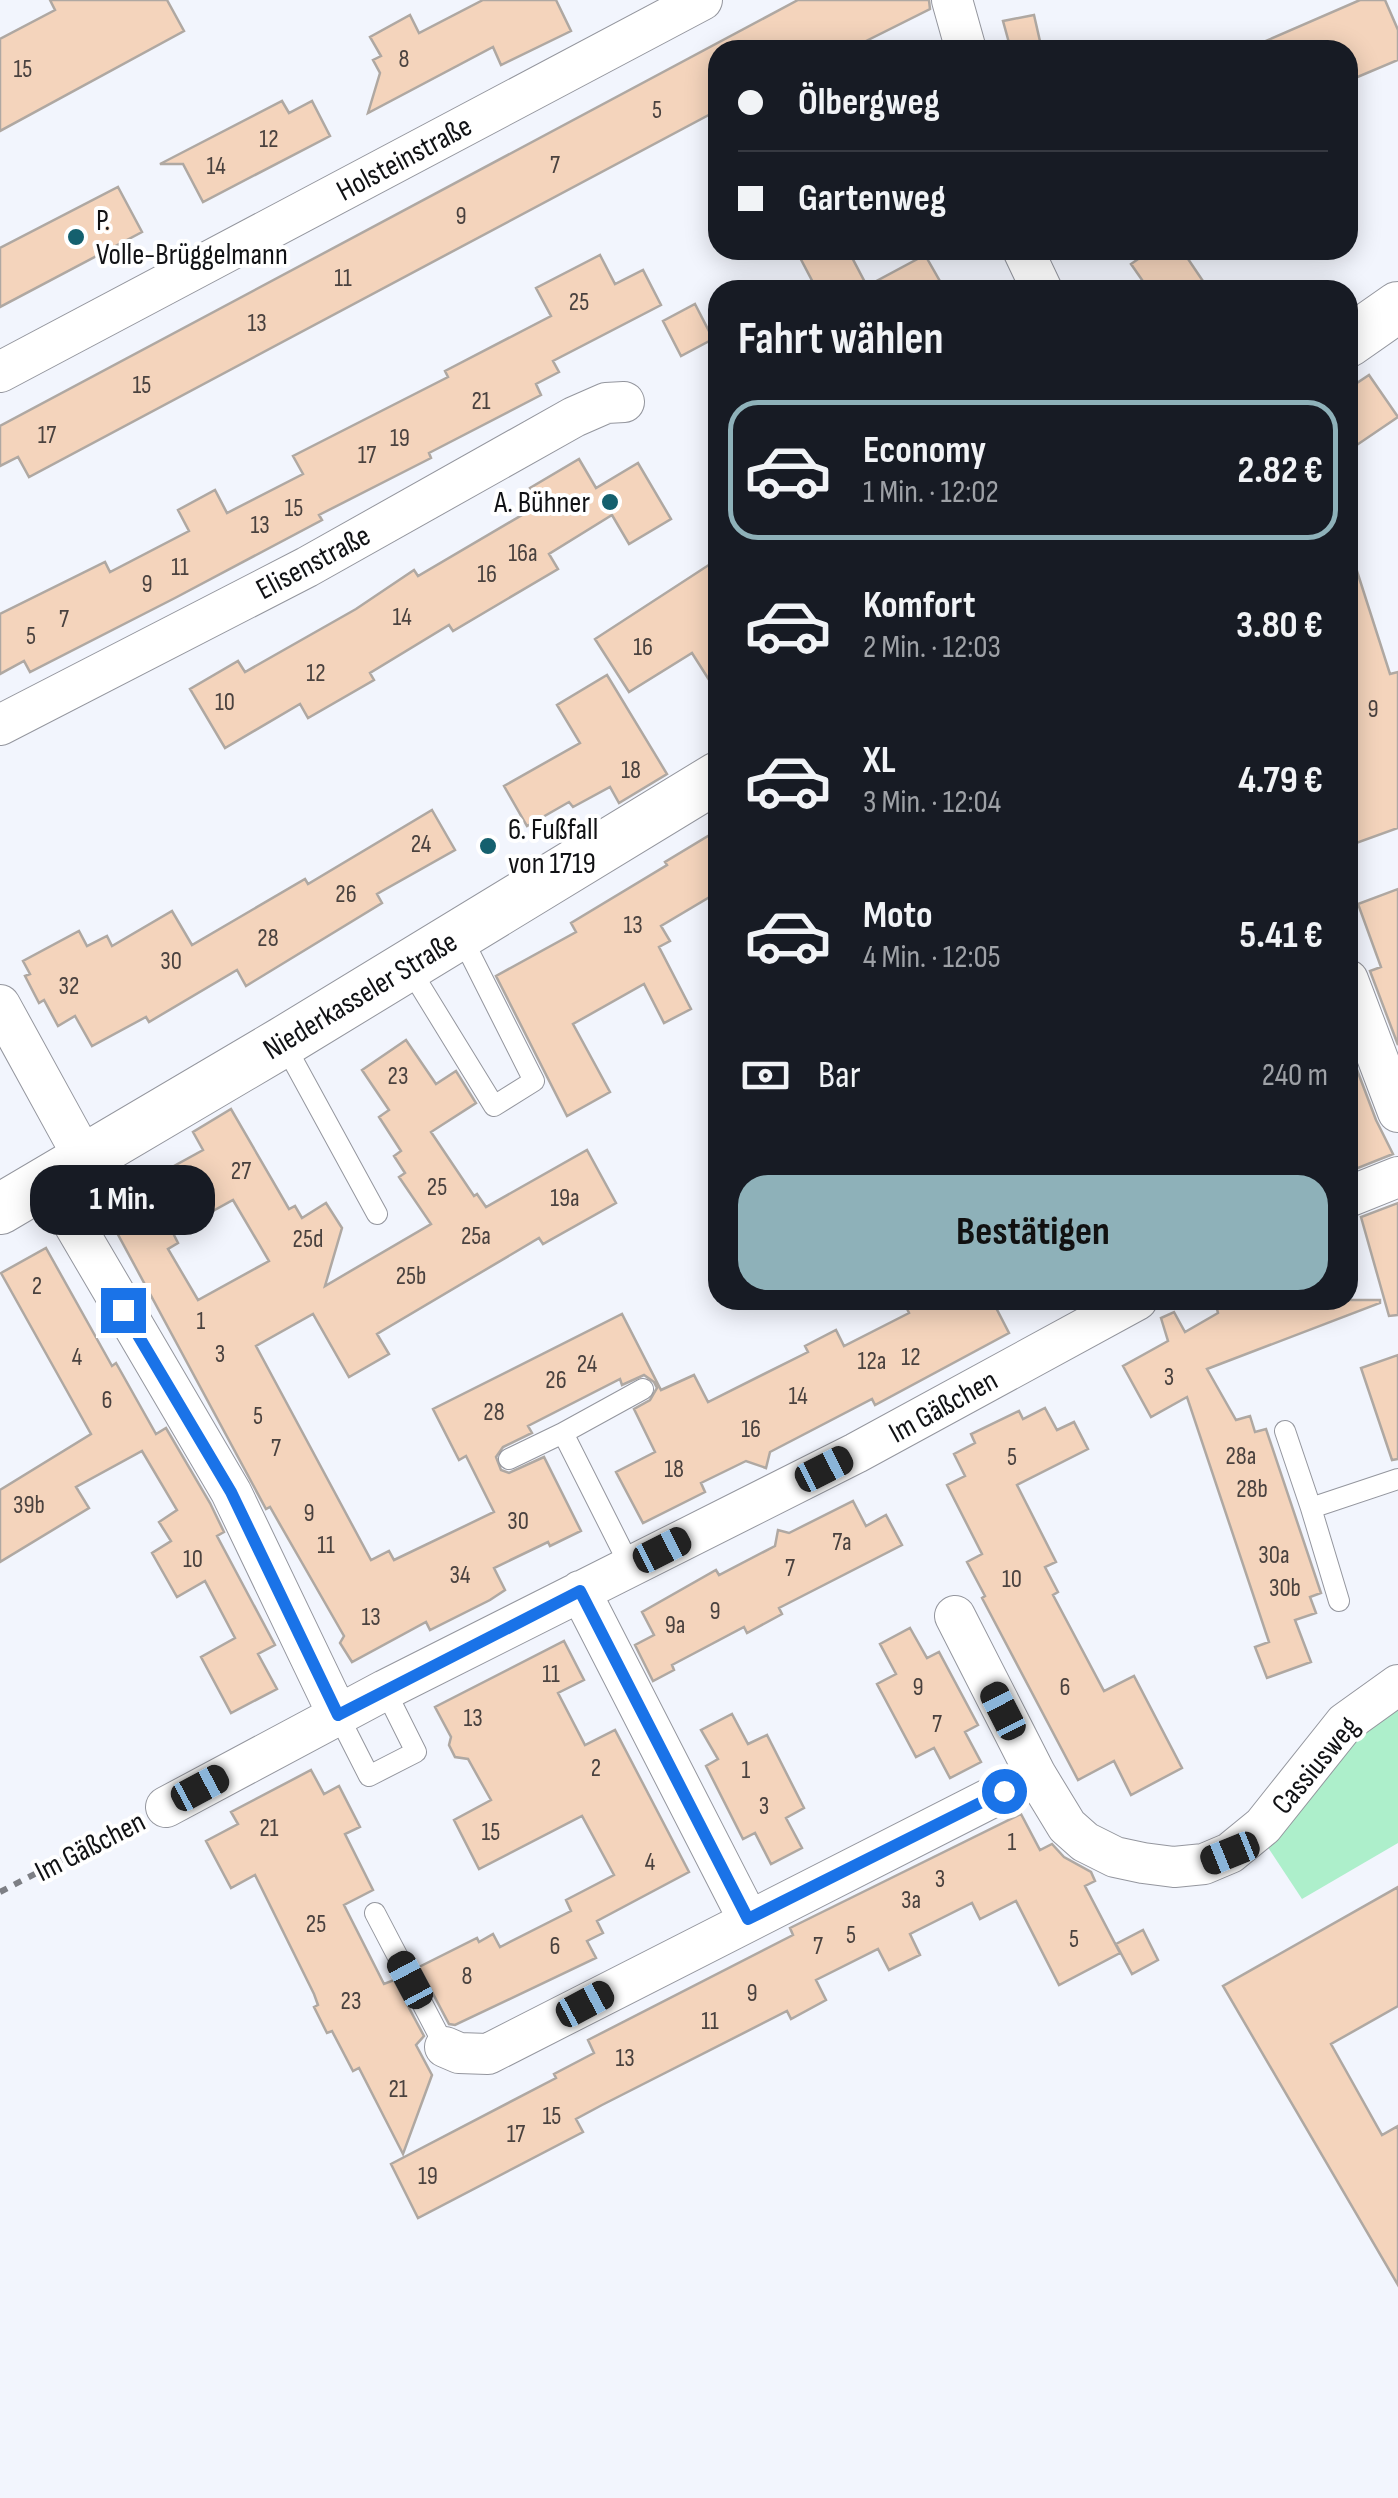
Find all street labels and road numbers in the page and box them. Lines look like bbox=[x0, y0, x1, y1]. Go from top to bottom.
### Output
street label: Holsteinstraße bbox=[331, 108, 478, 209]
street label: Elisenstraße bbox=[250, 518, 377, 608]
street label: Niederkasseler Straße bbox=[257, 924, 464, 1068]
street label: Im Gäßchen bbox=[883, 1362, 1004, 1451]
street label: Cassiusweg bbox=[1265, 1709, 1367, 1822]
street label: Im Gäßchen bbox=[29, 1804, 152, 1890]

